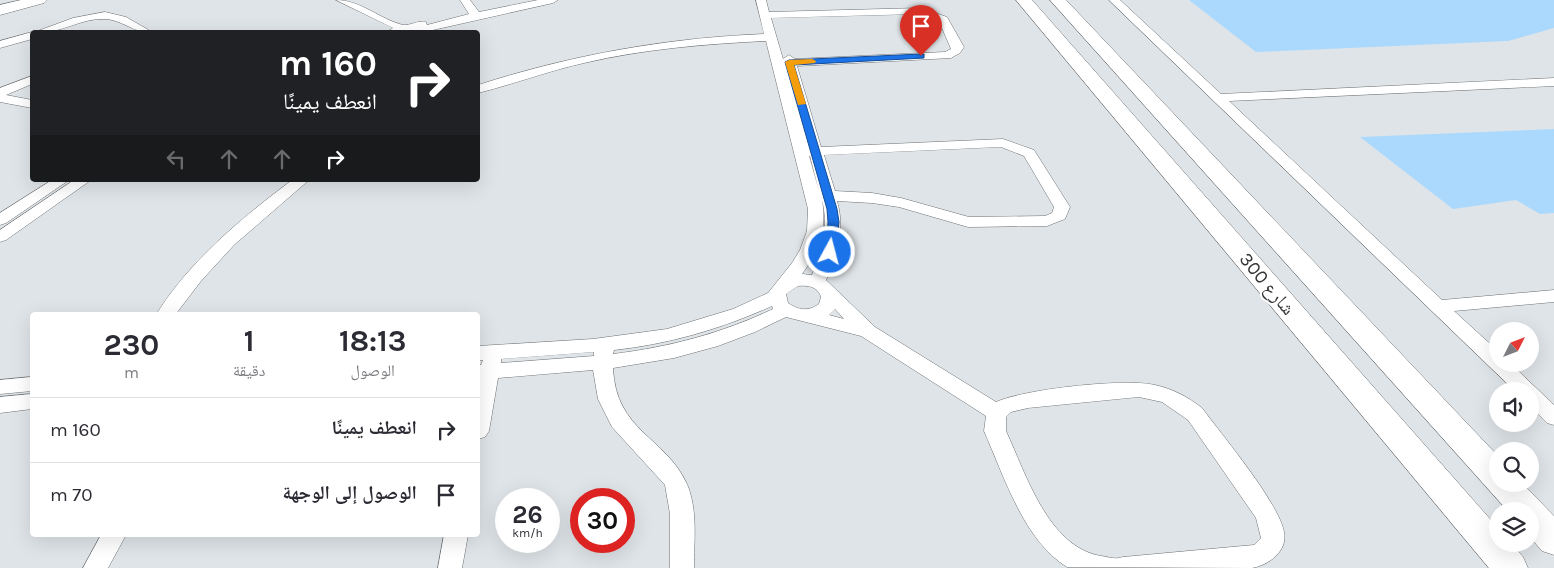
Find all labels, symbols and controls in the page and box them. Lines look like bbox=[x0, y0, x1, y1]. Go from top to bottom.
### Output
pin bbox=[900, 5, 942, 56]
icon: arrive bbox=[907, 12, 935, 40]
text: 160 m bbox=[279, 43, 377, 84]
icon: right bbox=[395, 50, 460, 115]
text: انعطف يمينًا bbox=[283, 89, 377, 115]
icon: left bbox=[162, 145, 190, 173]
icon: ahead bbox=[215, 145, 243, 173]
icon: ahead bbox=[268, 145, 296, 173]
icon: right bbox=[321, 145, 349, 173]
position arrow bbox=[803, 225, 855, 277]
street label: شارع 300 bbox=[1235, 248, 1299, 320]
north arrow bbox=[1489, 322, 1539, 372]
map controls bbox=[1489, 322, 1539, 552]
text: 1 bbox=[244, 323, 254, 359]
text: 18:13 bbox=[339, 323, 406, 359]
text: 230 bbox=[104, 327, 159, 363]
text: دقيقة bbox=[233, 361, 265, 380]
text: الوصول bbox=[351, 361, 395, 380]
text: m bbox=[124, 363, 139, 382]
button: sound bbox=[1489, 382, 1539, 432]
icon: right bbox=[432, 416, 460, 444]
text: انعطف يمينًا bbox=[332, 417, 417, 439]
text: 160 m bbox=[50, 419, 101, 441]
button: search bbox=[1489, 442, 1539, 492]
icon: arrive bbox=[432, 481, 460, 509]
text: الوصول إلى الوجهة bbox=[282, 482, 417, 504]
text: 70 m bbox=[50, 484, 93, 506]
speed limit sign: 30 bbox=[570, 488, 635, 553]
text: 26 bbox=[512, 500, 543, 529]
button: layers bbox=[1489, 502, 1539, 552]
text: km/h bbox=[512, 526, 543, 540]

